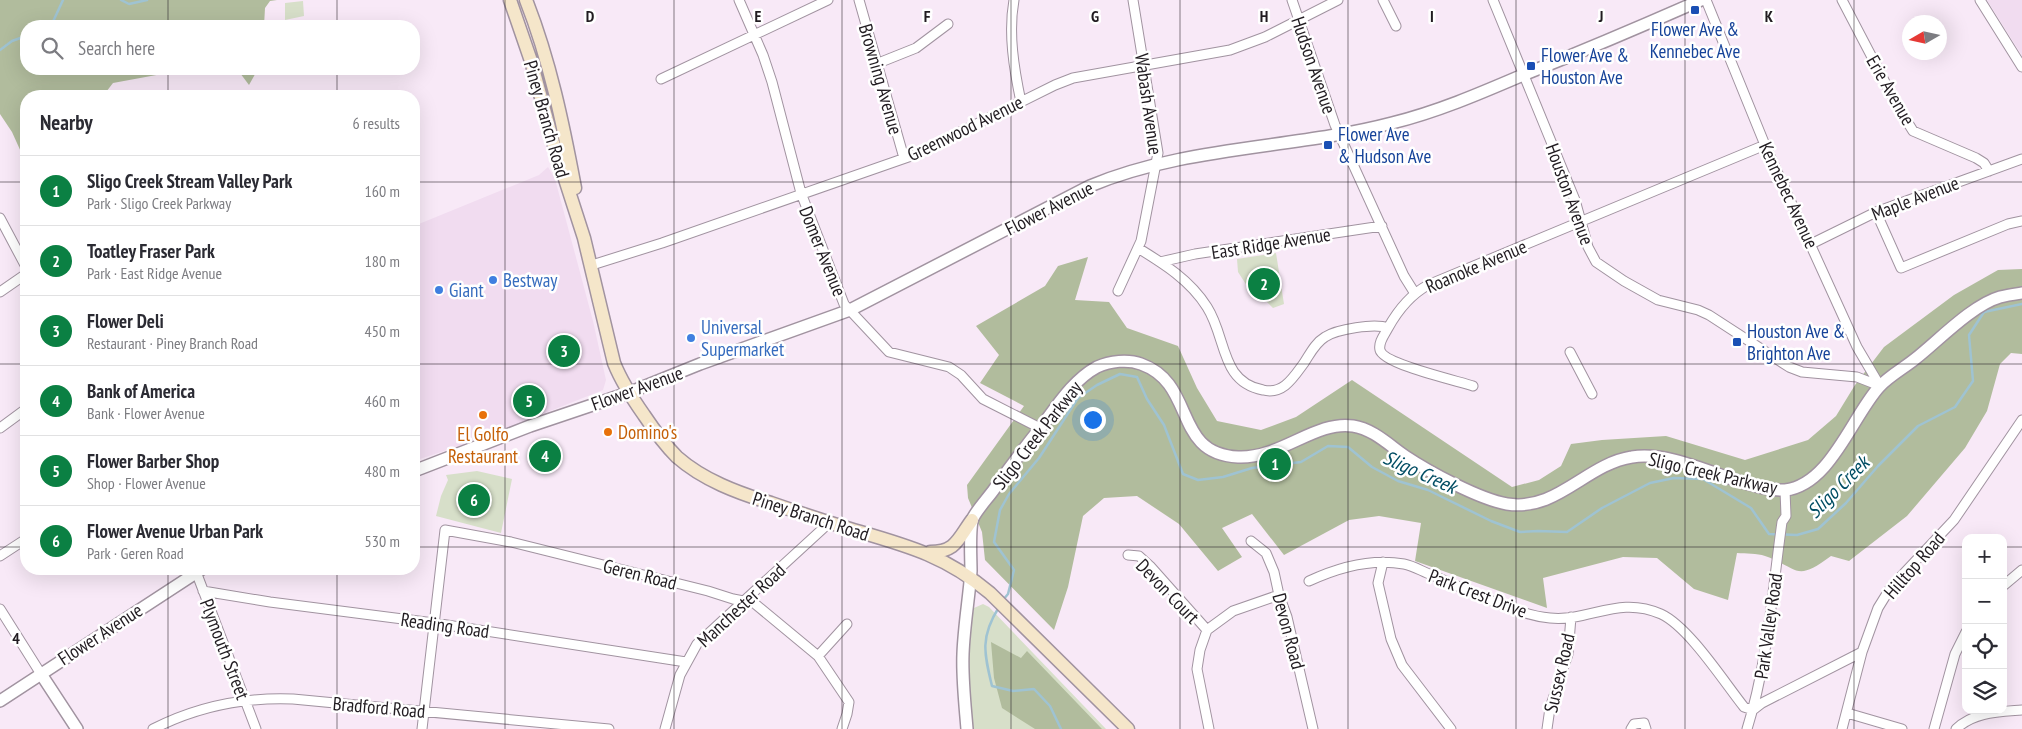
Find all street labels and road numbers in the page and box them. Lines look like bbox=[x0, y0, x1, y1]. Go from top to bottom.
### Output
street label: Hudson Avenue bbox=[1286, 13, 1342, 117]
street label: Browning Avenue bbox=[854, 21, 908, 137]
street label: Erie Avenue bbox=[1861, 51, 1921, 129]
street label: Wabash Avenue bbox=[1130, 52, 1168, 156]
street label: Piney Branch Road bbox=[519, 58, 575, 180]
street label: Greenwood Avenue bbox=[903, 90, 1027, 166]
street label: Kennebec Avenue bbox=[1754, 138, 1824, 252]
street label: Houston Avenue bbox=[1541, 140, 1599, 248]
street label: Maple Avenue bbox=[1868, 170, 1962, 226]
street label: Flower Avenue bbox=[1001, 175, 1097, 240]
street label: Domer Avenue bbox=[794, 202, 852, 300]
street label: East Ridge Avenue bbox=[1210, 222, 1333, 264]
street label: Roanoke Avenue bbox=[1422, 234, 1530, 298]
street label: Flower Avenue bbox=[588, 360, 686, 416]
street label: Sligo Creek Parkway bbox=[987, 375, 1087, 494]
street label: Sligo Creek Parkway bbox=[1646, 447, 1781, 500]
street label: Piney Branch Road bbox=[750, 486, 872, 546]
street label: Hilltop Road bbox=[1878, 527, 1950, 603]
street label: Geren Road bbox=[601, 553, 679, 595]
street label: Devon Court bbox=[1131, 554, 1205, 629]
street label: Manchester Road bbox=[692, 558, 790, 652]
street label: Park Crest Drive bbox=[1425, 563, 1531, 623]
street label: Park Valley Road bbox=[1749, 572, 1787, 680]
street label: Devon Road bbox=[1267, 590, 1311, 672]
street label: Plymouth Street bbox=[195, 595, 255, 703]
street label: Flower Avenue bbox=[53, 598, 147, 670]
street label: Reading Road bbox=[399, 607, 491, 643]
street label: Sussex Road bbox=[1538, 631, 1580, 715]
street label: Bradford Road bbox=[332, 691, 426, 723]

